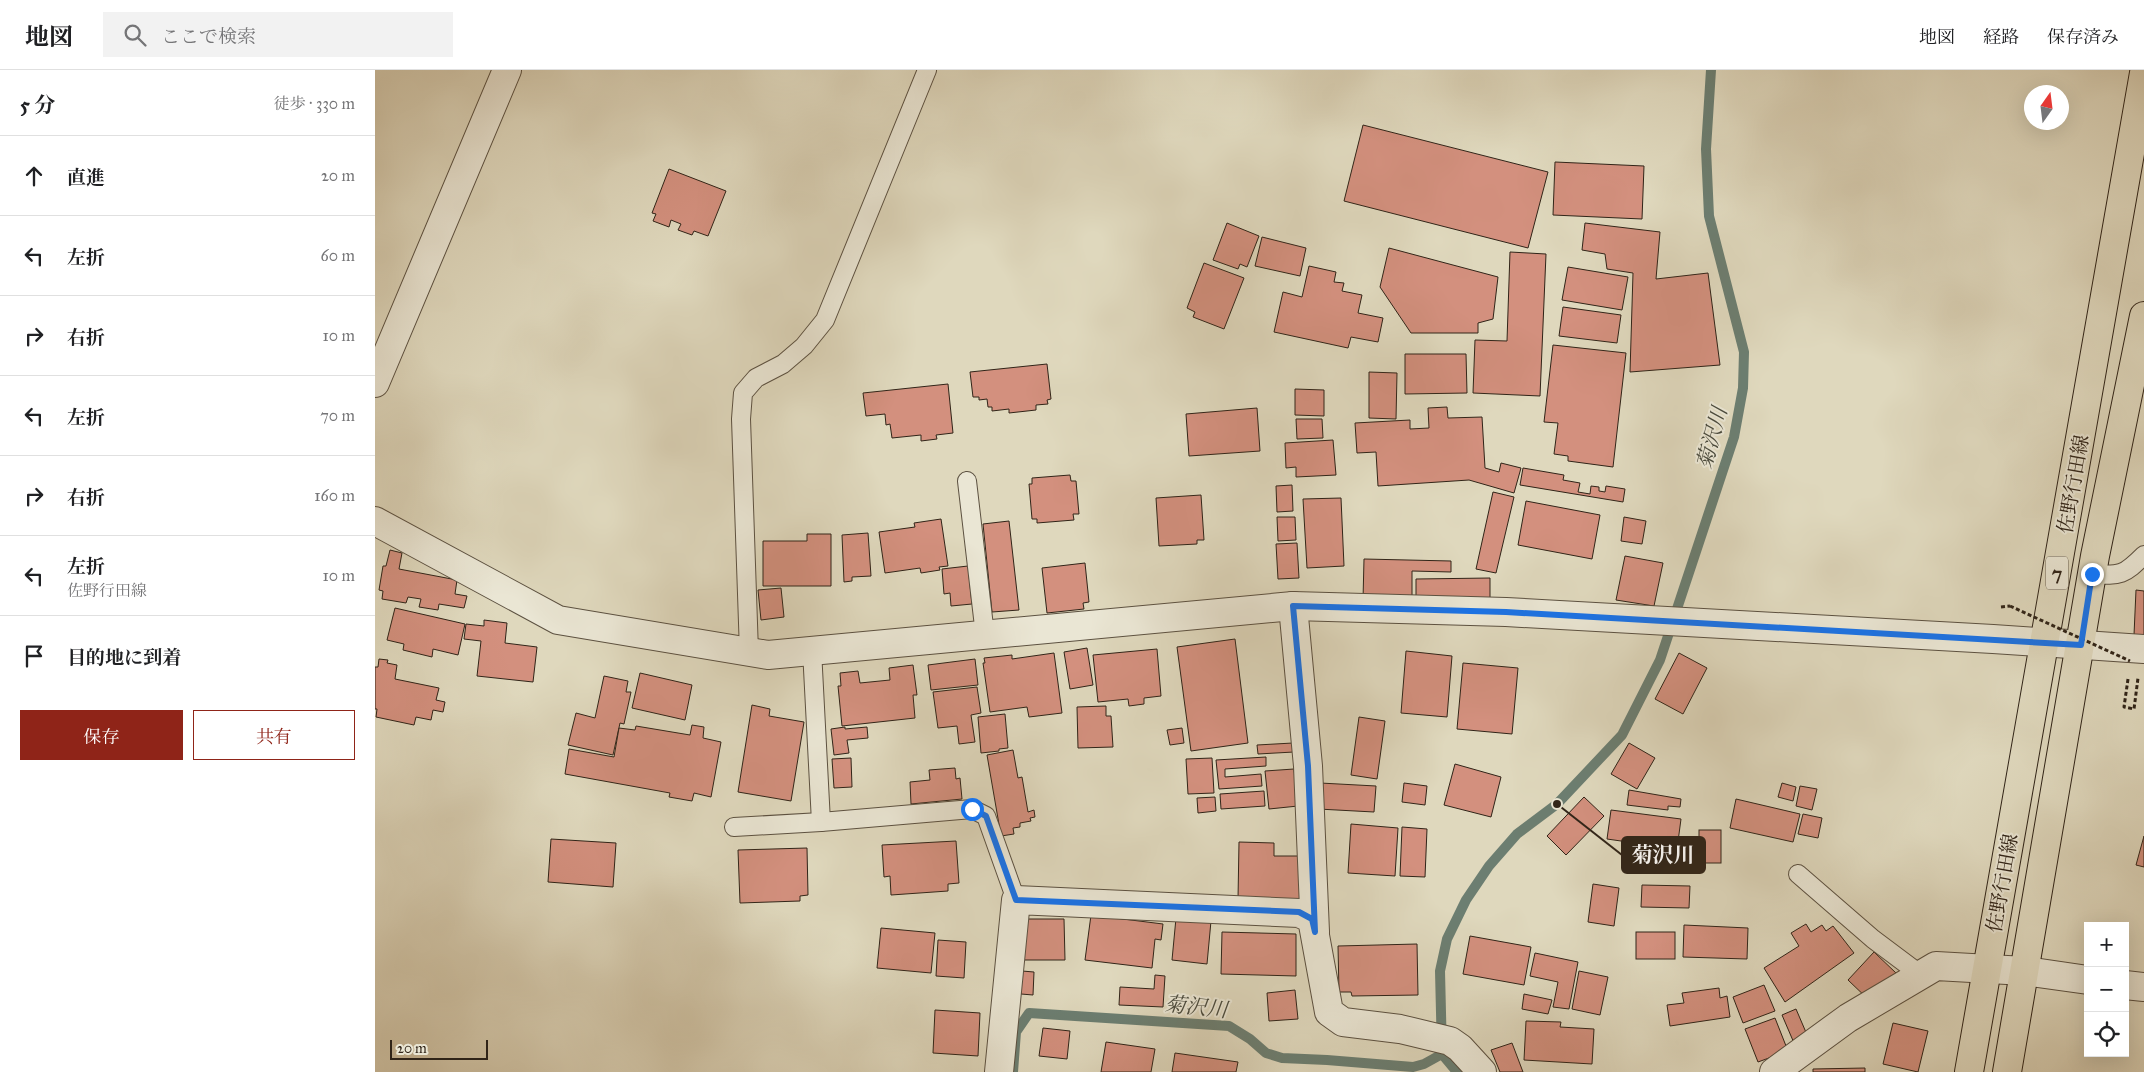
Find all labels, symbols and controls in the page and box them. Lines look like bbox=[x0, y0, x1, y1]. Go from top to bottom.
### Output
search box bbox=[103, 12, 453, 57]
icon: search bbox=[121, 21, 149, 49]
text: 地図 bbox=[25, 22, 73, 52]
text: ここで検索 bbox=[161, 25, 256, 48]
text: 地図 bbox=[1919, 26, 1955, 48]
text: 経路 bbox=[1983, 26, 2019, 48]
text: 保存済み bbox=[2047, 26, 2119, 48]
north arrow bbox=[2024, 85, 2069, 130]
text: 5 分 bbox=[20, 92, 55, 118]
text: 徒歩 · 330 m bbox=[274, 94, 355, 113]
icon: ahead bbox=[20, 162, 48, 190]
text: 直進 bbox=[67, 166, 105, 189]
text: 20 m bbox=[321, 166, 355, 185]
icon: left bbox=[20, 242, 48, 270]
text: 左折 bbox=[67, 246, 105, 269]
text: 60 m bbox=[321, 246, 355, 265]
icon: right bbox=[20, 322, 48, 350]
text: 右折 bbox=[67, 326, 105, 349]
text: 10 m bbox=[323, 326, 355, 345]
icon: left bbox=[20, 402, 48, 430]
water label: 菊沢川 bbox=[1691, 402, 1733, 472]
text: 左折 bbox=[67, 406, 105, 429]
text: 70 m bbox=[320, 406, 355, 425]
street label: 佐野行田線 bbox=[2052, 433, 2094, 535]
icon: right bbox=[20, 482, 48, 510]
text: 右折 bbox=[67, 486, 105, 509]
text: 160 m bbox=[314, 486, 355, 505]
text: 左折 bbox=[67, 555, 105, 578]
road number: 7 bbox=[2046, 556, 2068, 590]
icon: left bbox=[20, 562, 48, 590]
route end bbox=[2081, 563, 2104, 586]
text: 10 m bbox=[323, 566, 355, 585]
text: 佐野行田線 bbox=[67, 581, 147, 600]
icon: arrive bbox=[20, 642, 48, 670]
text: 目的地に到着 bbox=[67, 646, 181, 669]
button: 保存 bbox=[20, 710, 183, 760]
button: 共有 bbox=[193, 710, 355, 760]
route start bbox=[961, 798, 984, 821]
street label: 佐野行田線 bbox=[1981, 832, 2023, 934]
callout: 菊沢川 bbox=[1622, 837, 1705, 873]
text: 菊沢川 bbox=[1632, 842, 1695, 868]
map controls bbox=[2084, 922, 2129, 1057]
button: + bbox=[2084, 922, 2129, 967]
button: − bbox=[2084, 967, 2129, 1012]
water label: 菊沢川 bbox=[1163, 991, 1231, 1023]
button: locate bbox=[2084, 1012, 2129, 1057]
scale bar bbox=[390, 1037, 487, 1060]
text: 20 m bbox=[397, 1040, 427, 1057]

